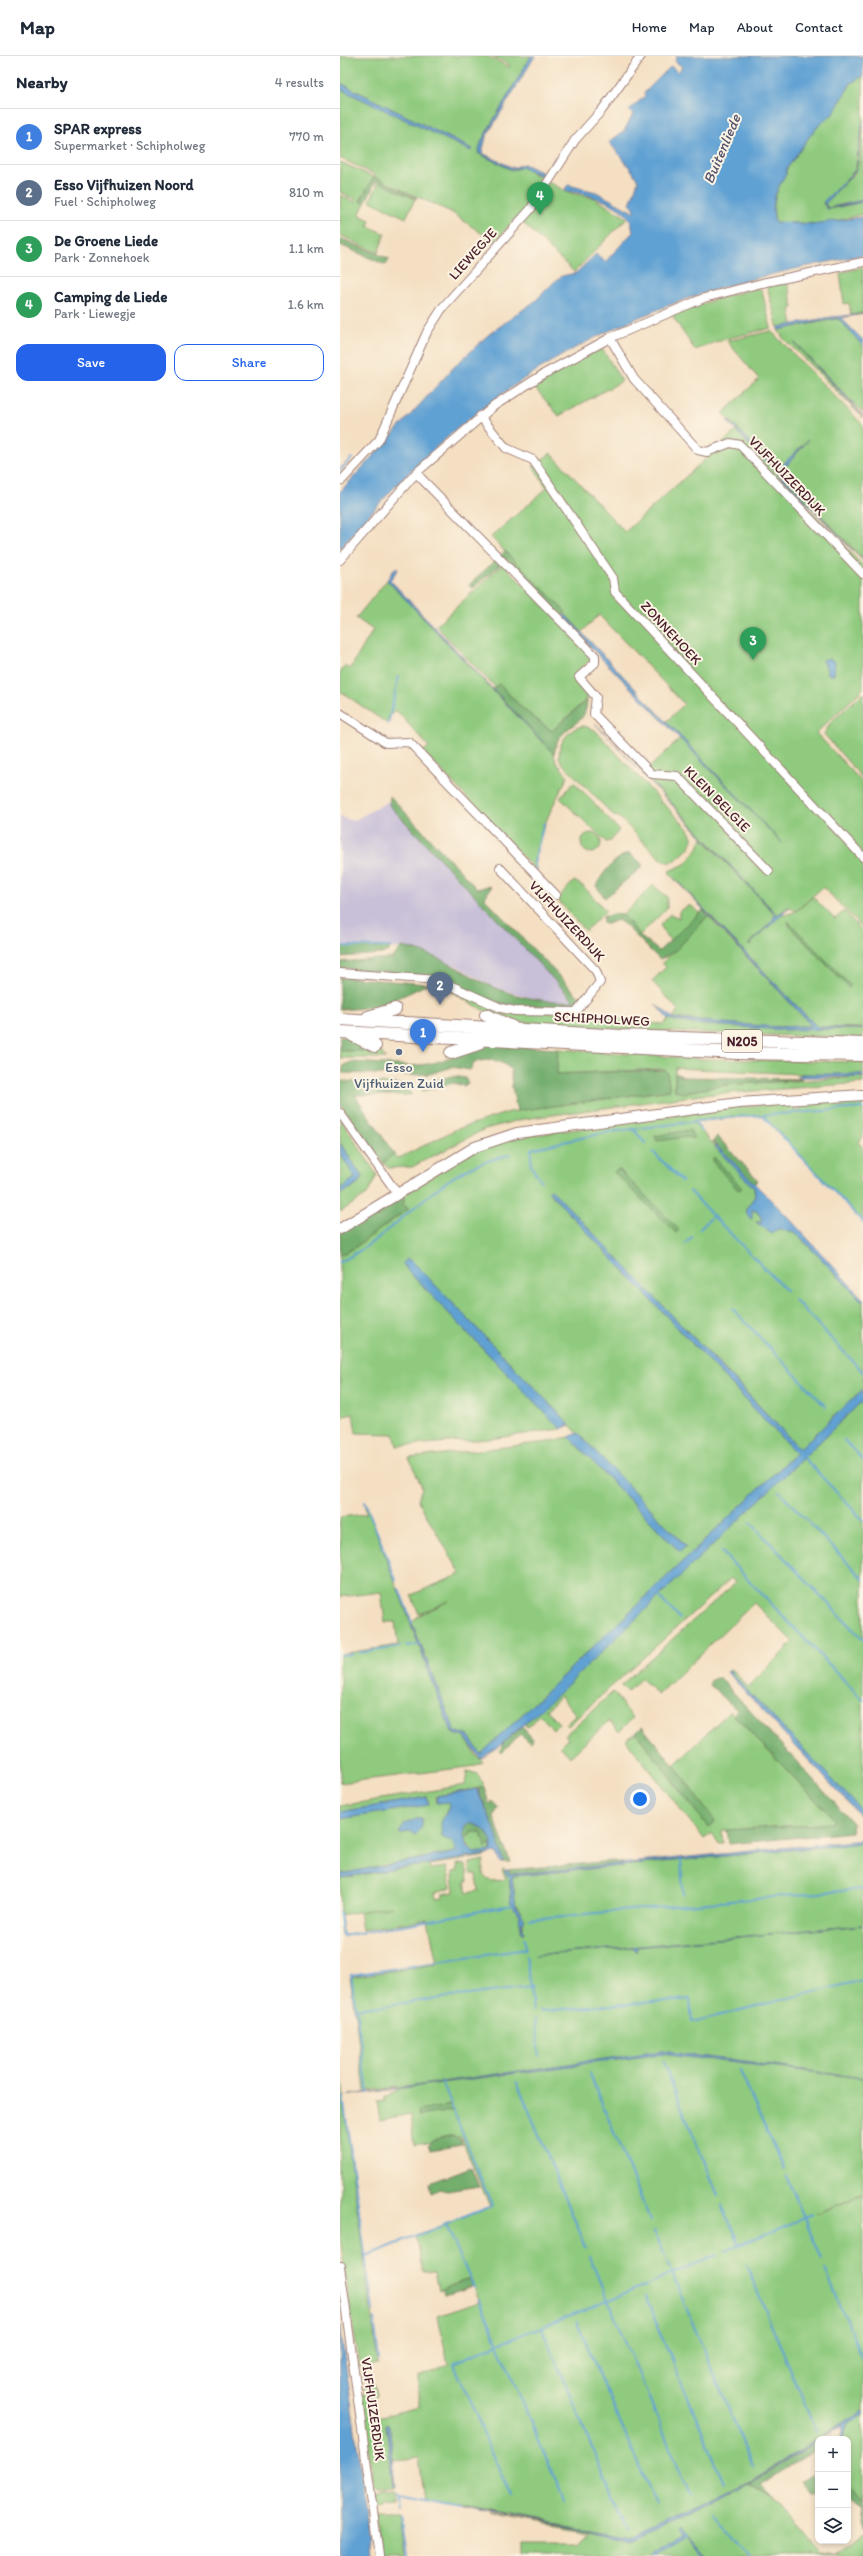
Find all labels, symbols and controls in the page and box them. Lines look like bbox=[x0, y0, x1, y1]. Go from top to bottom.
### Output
text: Map bbox=[20, 16, 55, 39]
text: Home bbox=[632, 19, 667, 36]
text: Map bbox=[689, 19, 715, 36]
text: About bbox=[737, 19, 773, 36]
text: Contact bbox=[795, 19, 843, 36]
text: Nearby bbox=[16, 72, 68, 92]
text: 4 results bbox=[275, 75, 324, 90]
water label: Buitenliede bbox=[699, 111, 745, 186]
text: SPAR express bbox=[54, 120, 142, 138]
text: 1 bbox=[26, 129, 32, 144]
text: 770 m bbox=[289, 129, 324, 144]
text: Supermarket · Schipholweg bbox=[54, 138, 205, 153]
text: Esso Vijfhuizen Noord bbox=[54, 176, 194, 194]
pin: 4 bbox=[527, 182, 553, 215]
text: 2 bbox=[26, 185, 32, 200]
text: 810 m bbox=[289, 185, 324, 200]
text: Fuel · Schipholweg bbox=[54, 194, 156, 209]
street label: LIEWEGJE bbox=[445, 224, 501, 284]
text: De Groene Liede bbox=[54, 232, 158, 250]
text: 3 bbox=[25, 241, 33, 256]
text: 1.1 km bbox=[289, 241, 324, 256]
text: Park · Zonnehoek bbox=[54, 250, 150, 265]
text: Camping de Liede bbox=[54, 288, 167, 306]
text: 4 bbox=[25, 297, 33, 312]
text: 1.6 km bbox=[288, 297, 324, 312]
text: Park · Liewegje bbox=[54, 306, 136, 321]
button: Save bbox=[16, 344, 166, 381]
button: Share bbox=[174, 344, 324, 381]
street label: VIJFHUIZERDIJK bbox=[745, 433, 829, 519]
street label: ZONNEHOEK bbox=[637, 598, 705, 669]
pin: 3 bbox=[740, 627, 766, 660]
street label: KLEIN BELGIE bbox=[680, 762, 754, 836]
street label: VIJFHUIZERDIJK bbox=[525, 877, 609, 965]
pin: 2 bbox=[427, 972, 453, 1005]
street label: SCHIPHOLWEG bbox=[554, 1008, 650, 1030]
pin: 1 bbox=[410, 1019, 436, 1052]
road number: N205 bbox=[722, 1030, 762, 1052]
marker: Esso Vijfhuizen Zuid bbox=[394, 1047, 404, 1057]
place label: Esso Vijfhuizen Zuid bbox=[354, 1059, 444, 1092]
your location bbox=[630, 1789, 650, 1809]
street label: VIJFHUIZERDIJK bbox=[357, 2356, 389, 2462]
map controls bbox=[815, 2436, 851, 2544]
button: + bbox=[815, 2436, 851, 2472]
button: − bbox=[815, 2472, 851, 2508]
button: layers bbox=[815, 2508, 851, 2544]

